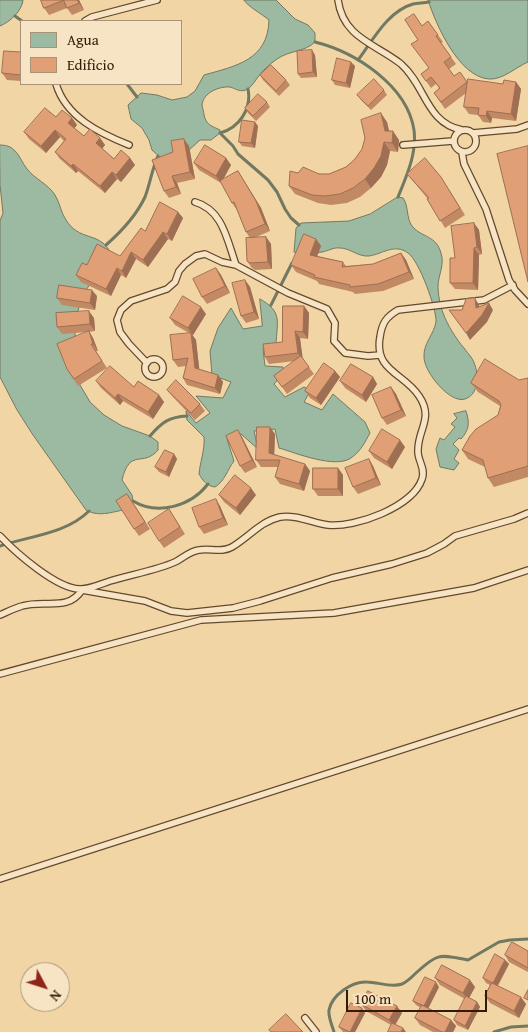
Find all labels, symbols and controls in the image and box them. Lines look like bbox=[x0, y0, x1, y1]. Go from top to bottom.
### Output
legend bbox=[20, 20, 182, 85]
text: Agua bbox=[67, 29, 99, 50]
text: Edificio bbox=[67, 54, 114, 75]
north arrow bbox=[20, 962, 70, 1012]
scale bar bbox=[348, 980, 489, 1012]
text: N bbox=[45, 986, 66, 1006]
text: 100 m bbox=[354, 988, 391, 1009]

